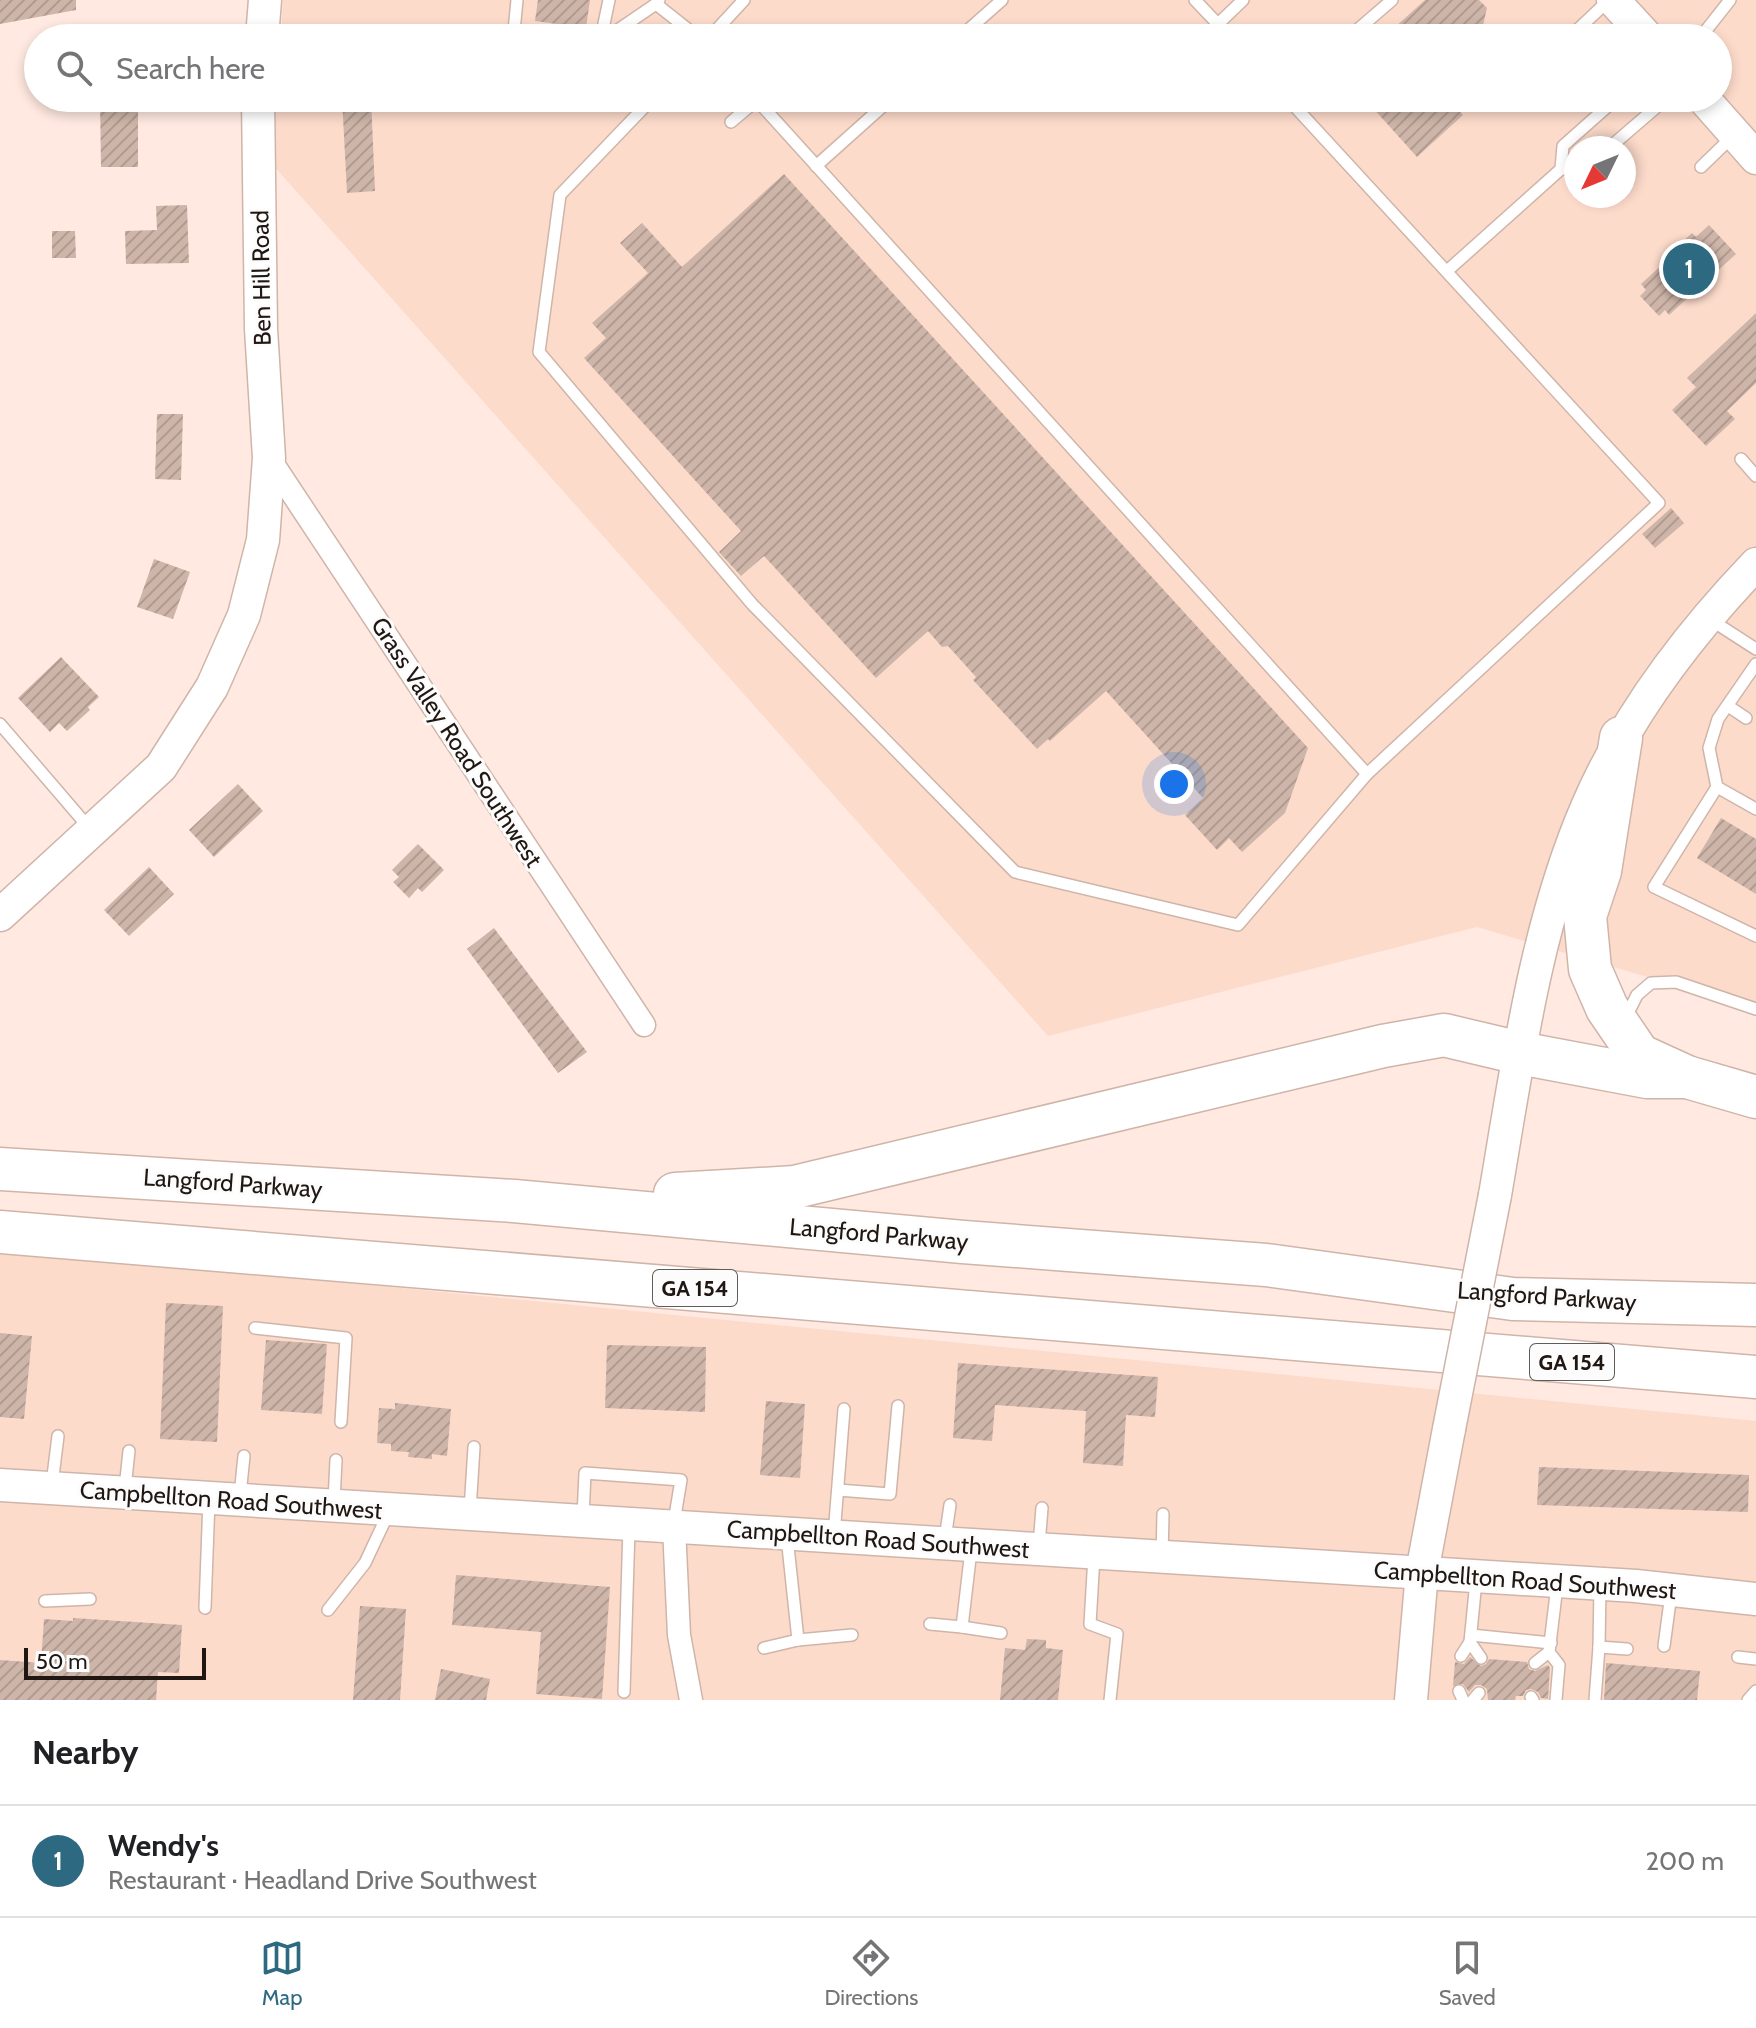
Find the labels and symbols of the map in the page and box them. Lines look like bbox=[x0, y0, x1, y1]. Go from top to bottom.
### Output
north arrow bbox=[1564, 136, 1636, 208]
street label: Ben Hill Road bbox=[245, 210, 277, 346]
pin: 1 bbox=[1663, 239, 1715, 299]
street label: Grass Valley Road Southwest bbox=[365, 612, 549, 872]
your location bbox=[1154, 764, 1194, 804]
street label: Langford Parkway bbox=[142, 1162, 324, 1204]
street label: Langford Parkway bbox=[788, 1212, 970, 1256]
road number: GA 154 bbox=[653, 1270, 737, 1306]
street label: Langford Parkway bbox=[1456, 1275, 1638, 1317]
road number: GA 154 bbox=[1530, 1344, 1614, 1380]
street label: Campbellton Road Southwest bbox=[79, 1475, 383, 1525]
street label: Campbellton Road Southwest bbox=[726, 1514, 1030, 1564]
street label: Campbellton Road Southwest bbox=[1373, 1555, 1677, 1605]
scale bar bbox=[24, 1644, 206, 1680]

